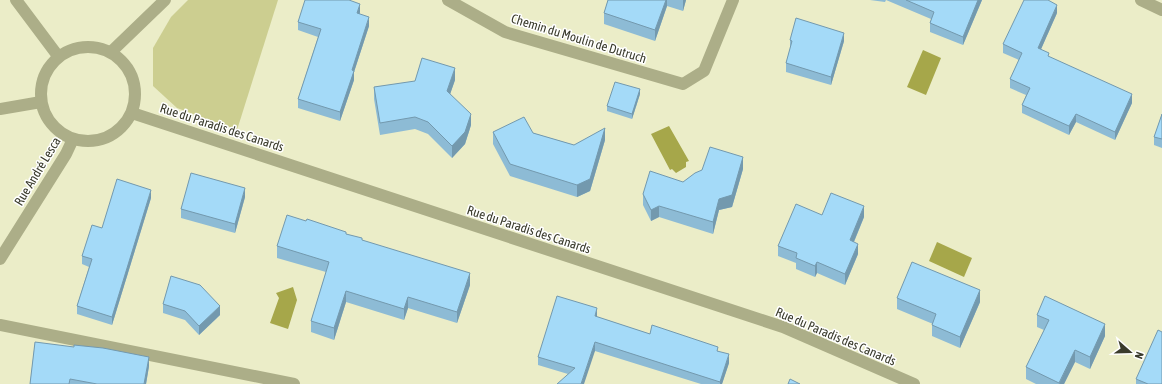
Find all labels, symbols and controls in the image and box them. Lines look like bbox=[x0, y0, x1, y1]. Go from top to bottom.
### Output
street label: Chemin du Moulin de Dutruch bbox=[509, 11, 648, 66]
street label: Rue du Paradis des Canards bbox=[158, 100, 286, 155]
street label: Rue André Lesca bbox=[11, 134, 64, 208]
street label: Rue du Paradis des Canards bbox=[465, 202, 593, 257]
street label: Rue du Paradis des Canards bbox=[773, 304, 899, 369]
north arrow bbox=[1110, 332, 1150, 372]
text: N bbox=[1133, 350, 1146, 361]

